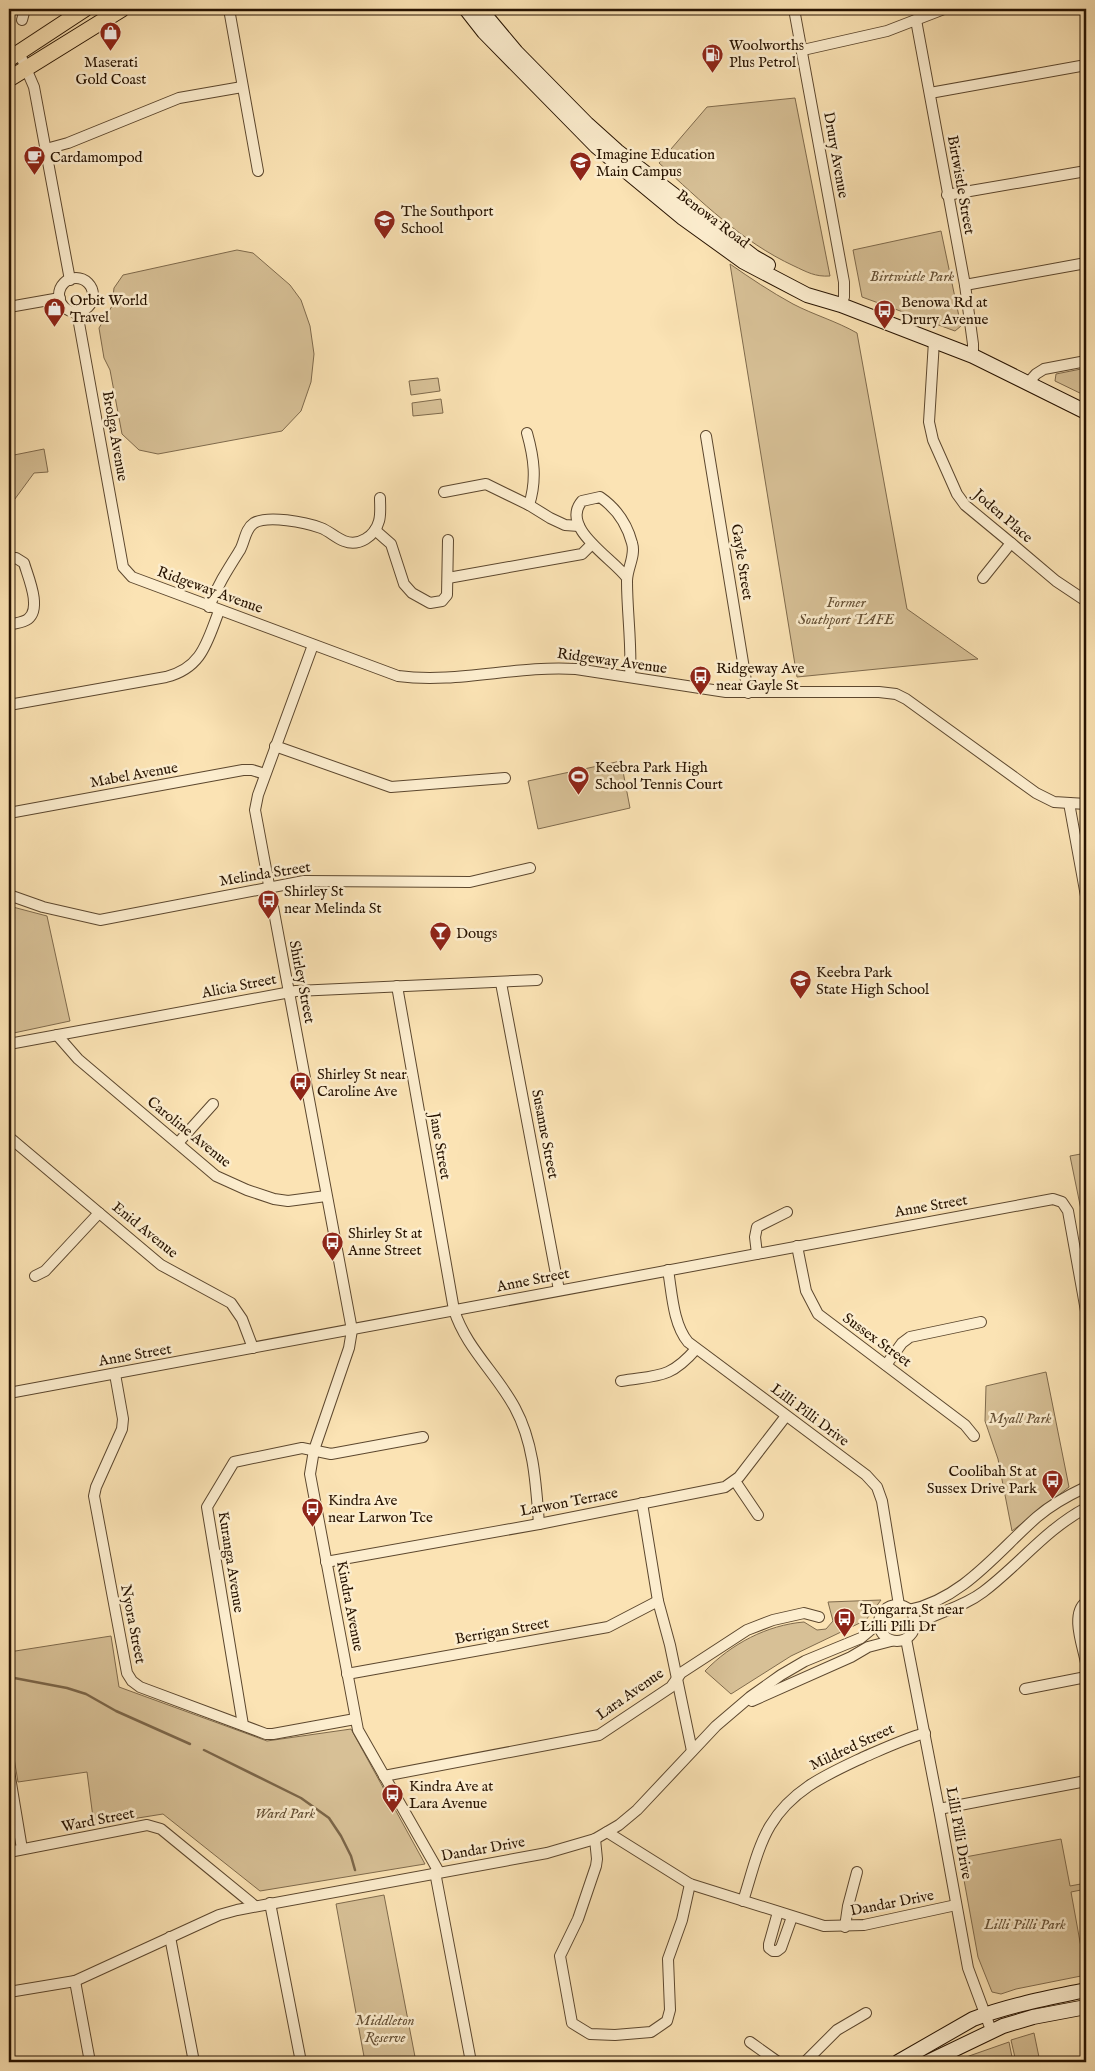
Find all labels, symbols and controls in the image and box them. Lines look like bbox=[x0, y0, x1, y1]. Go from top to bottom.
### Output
shop icon: Maserati Gold Coast bbox=[99, 21, 123, 52]
place label: Woolworths Plus Petrol bbox=[729, 36, 804, 72]
fuel station icon: Woolworths Plus Petrol bbox=[701, 42, 725, 73]
place label: Maserati Gold Coast bbox=[76, 53, 147, 89]
street label: Drury Avenue bbox=[819, 110, 853, 200]
street label: Birtwistle Street bbox=[943, 134, 979, 236]
cafe icon: Cardamompod bbox=[22, 145, 46, 176]
place label: Imagine Education Main Campus bbox=[596, 145, 715, 181]
place label: Cardamompod bbox=[50, 148, 144, 167]
school or university icon: Imagine Education Main Campus bbox=[568, 151, 592, 182]
street label: Benowa Road bbox=[673, 185, 754, 253]
place label: The Southport School bbox=[401, 202, 494, 238]
school or university icon: The Southport School bbox=[373, 208, 397, 239]
park label: Birtwistle Park bbox=[870, 267, 954, 286]
place label: Orbit World Travel bbox=[70, 291, 148, 327]
place label: Benowa Rd at Drury Avenue bbox=[901, 293, 988, 329]
shop icon: Orbit World Travel bbox=[42, 297, 66, 328]
bus stop icon: Benowa Rd at Drury Avenue bbox=[873, 299, 897, 330]
street label: Brolga Avenue bbox=[98, 389, 132, 483]
street label: Joden Place bbox=[968, 484, 1037, 547]
street label: Gayle Street bbox=[727, 523, 757, 601]
street label: Ridgeway Avenue bbox=[155, 562, 266, 618]
park label: Former Southport TAFE bbox=[798, 593, 895, 629]
street label: Ridgeway Avenue bbox=[556, 644, 668, 678]
place label: Ridgeway Ave near Gayle St bbox=[716, 659, 805, 695]
bus stop icon: Ridgeway Ave near Gayle St bbox=[688, 665, 712, 696]
street label: Mabel Avenue bbox=[89, 758, 179, 792]
place label: Keebra Park High School Tennis Court bbox=[595, 758, 723, 794]
sports icon: Keebra Park High School Tennis Court bbox=[567, 764, 591, 795]
street label: Melinda Street bbox=[218, 857, 312, 891]
place label: Shirley St near Melinda St bbox=[284, 882, 382, 918]
bus stop icon: Shirley St near Melinda St bbox=[256, 888, 280, 919]
bar icon: Dougs bbox=[428, 921, 452, 952]
place label: Dougs bbox=[456, 924, 497, 943]
street label: Shirley Street bbox=[285, 939, 319, 1025]
place label: Keebra Park State High School bbox=[816, 963, 930, 999]
street label: Alicia Street bbox=[199, 969, 278, 1003]
school or university icon: Keebra Park State High School bbox=[788, 969, 812, 1000]
place label: Shirley St near Caroline Ave bbox=[317, 1065, 407, 1101]
bus stop icon: Shirley St near Caroline Ave bbox=[289, 1071, 313, 1102]
street label: Susanne Street bbox=[527, 1088, 563, 1180]
street label: Caroline Avenue bbox=[143, 1092, 235, 1172]
street label: Jane Street bbox=[424, 1109, 455, 1181]
street label: Anne Street bbox=[892, 1190, 969, 1222]
street label: Enid Avenue bbox=[108, 1198, 182, 1262]
place label: Shirley St at Anne Street bbox=[347, 1224, 423, 1260]
bus stop icon: Shirley St at Anne Street bbox=[320, 1230, 344, 1261]
street label: Anne Street bbox=[494, 1264, 571, 1297]
street label: Sussex Street bbox=[839, 1309, 915, 1371]
street label: Anne Street bbox=[96, 1339, 173, 1371]
street label: Lilli Pilli Drive bbox=[767, 1379, 853, 1451]
park label: Myall Park bbox=[988, 1409, 1052, 1428]
place label: Coolibah St at Sussex Drive Park bbox=[927, 1462, 1038, 1498]
bus stop icon: Coolibah St at Sussex Drive Park bbox=[1041, 1468, 1065, 1499]
street label: Larwon Terrace bbox=[519, 1483, 620, 1521]
place label: Kindra Ave near Larwon Tce bbox=[328, 1491, 433, 1527]
bus stop icon: Kindra Ave near Larwon Tce bbox=[300, 1497, 324, 1528]
street label: Kuranga Avenue bbox=[214, 1510, 248, 1614]
street label: Kindra Avenue bbox=[332, 1559, 368, 1653]
street label: Nyora Street bbox=[116, 1583, 150, 1665]
place label: Tongarra St near Lilli Pilli Dr bbox=[860, 1600, 964, 1636]
bus stop icon: Tongarra St near Lilli Pilli Dr bbox=[832, 1606, 856, 1637]
street label: Berrigan Street bbox=[454, 1613, 550, 1649]
street label: Lara Avenue bbox=[593, 1664, 668, 1724]
street label: Mildred Street bbox=[807, 1719, 897, 1775]
place label: Kindra Ave at Lara Avenue bbox=[409, 1777, 493, 1813]
bus stop icon: Kindra Ave at Lara Avenue bbox=[381, 1783, 405, 1814]
street label: Lilli Pilli Drive bbox=[942, 1785, 976, 1881]
street label: Ward Street bbox=[60, 1804, 136, 1836]
park label: Ward Park bbox=[255, 1804, 315, 1823]
street label: Dandar Drive bbox=[440, 1832, 526, 1866]
street label: Dandar Drive bbox=[849, 1886, 936, 1920]
park label: Lilli Pilli Park bbox=[983, 1915, 1066, 1934]
park label: Middleton Reserve bbox=[355, 2011, 415, 2047]

